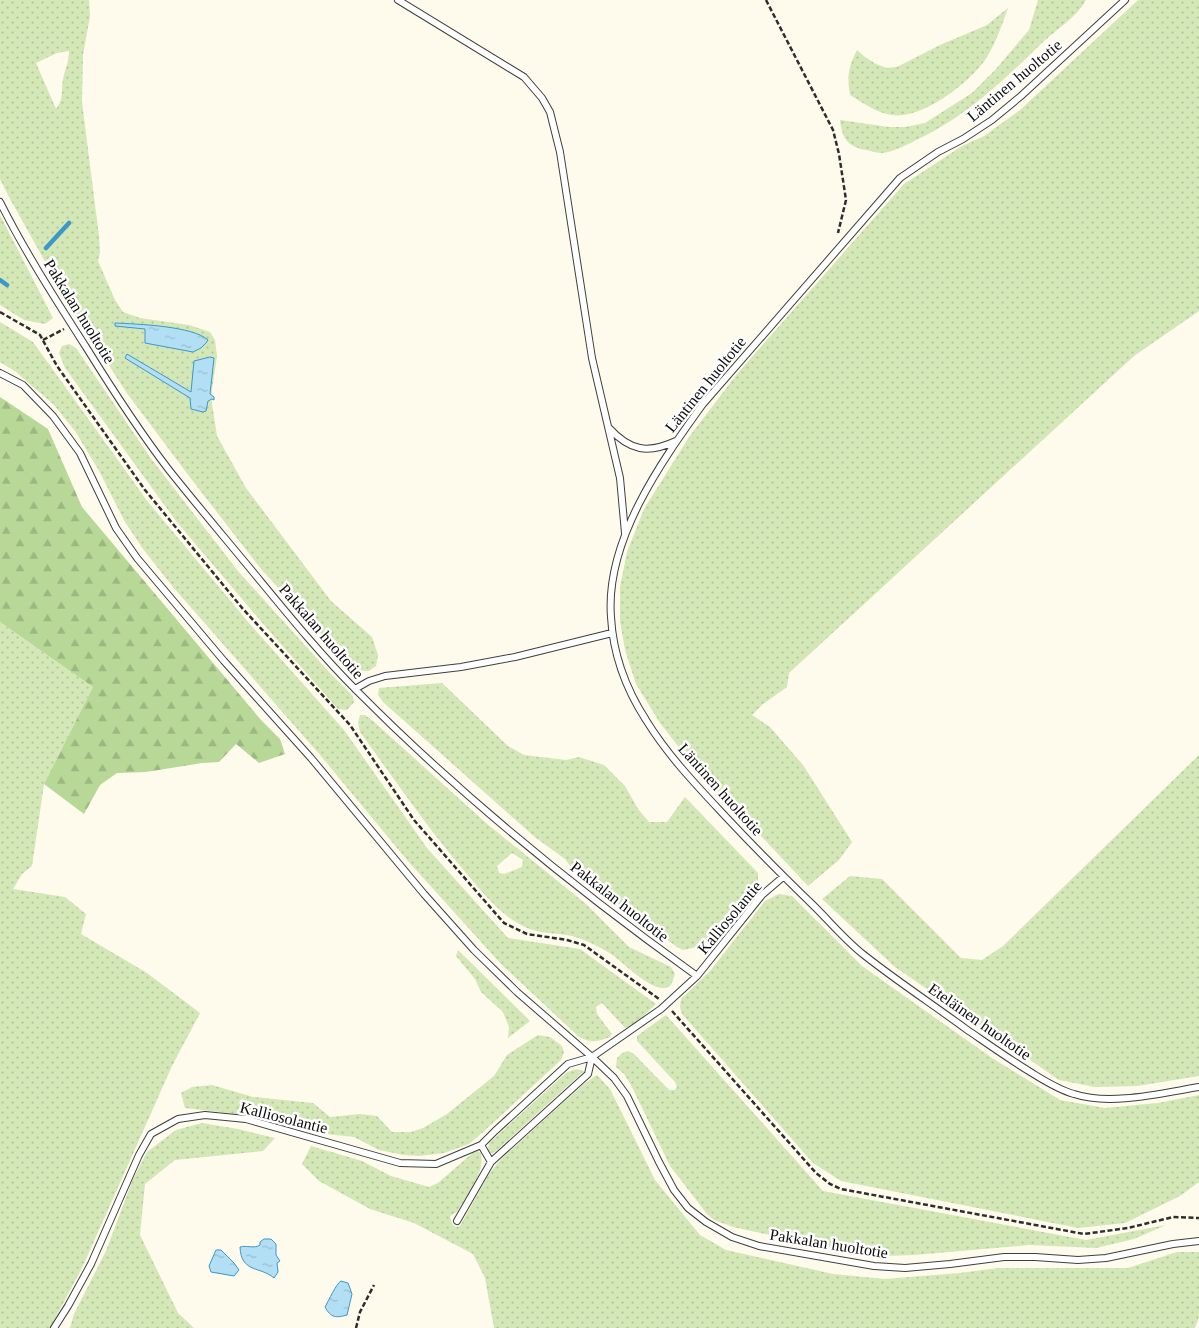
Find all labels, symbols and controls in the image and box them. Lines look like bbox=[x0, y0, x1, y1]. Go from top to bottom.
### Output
street label: Läntinen huoltotie bbox=[964, 36, 1065, 125]
street label: Pakkalan huoltotie bbox=[41, 256, 118, 366]
street label: Läntinen huoltotie bbox=[662, 333, 749, 435]
street label: Pakkalan huoltotie bbox=[276, 581, 367, 682]
street label: Läntinen huoltotie bbox=[675, 740, 766, 839]
street label: Pakkalan huoltotie bbox=[567, 858, 672, 945]
street label: Kalliosolantie bbox=[694, 877, 765, 957]
street label: Eteläinen huoltotie bbox=[925, 980, 1034, 1063]
street label: Kalliosolantie bbox=[238, 1098, 329, 1137]
street label: Pakkalan huoltotie bbox=[769, 1226, 889, 1261]

